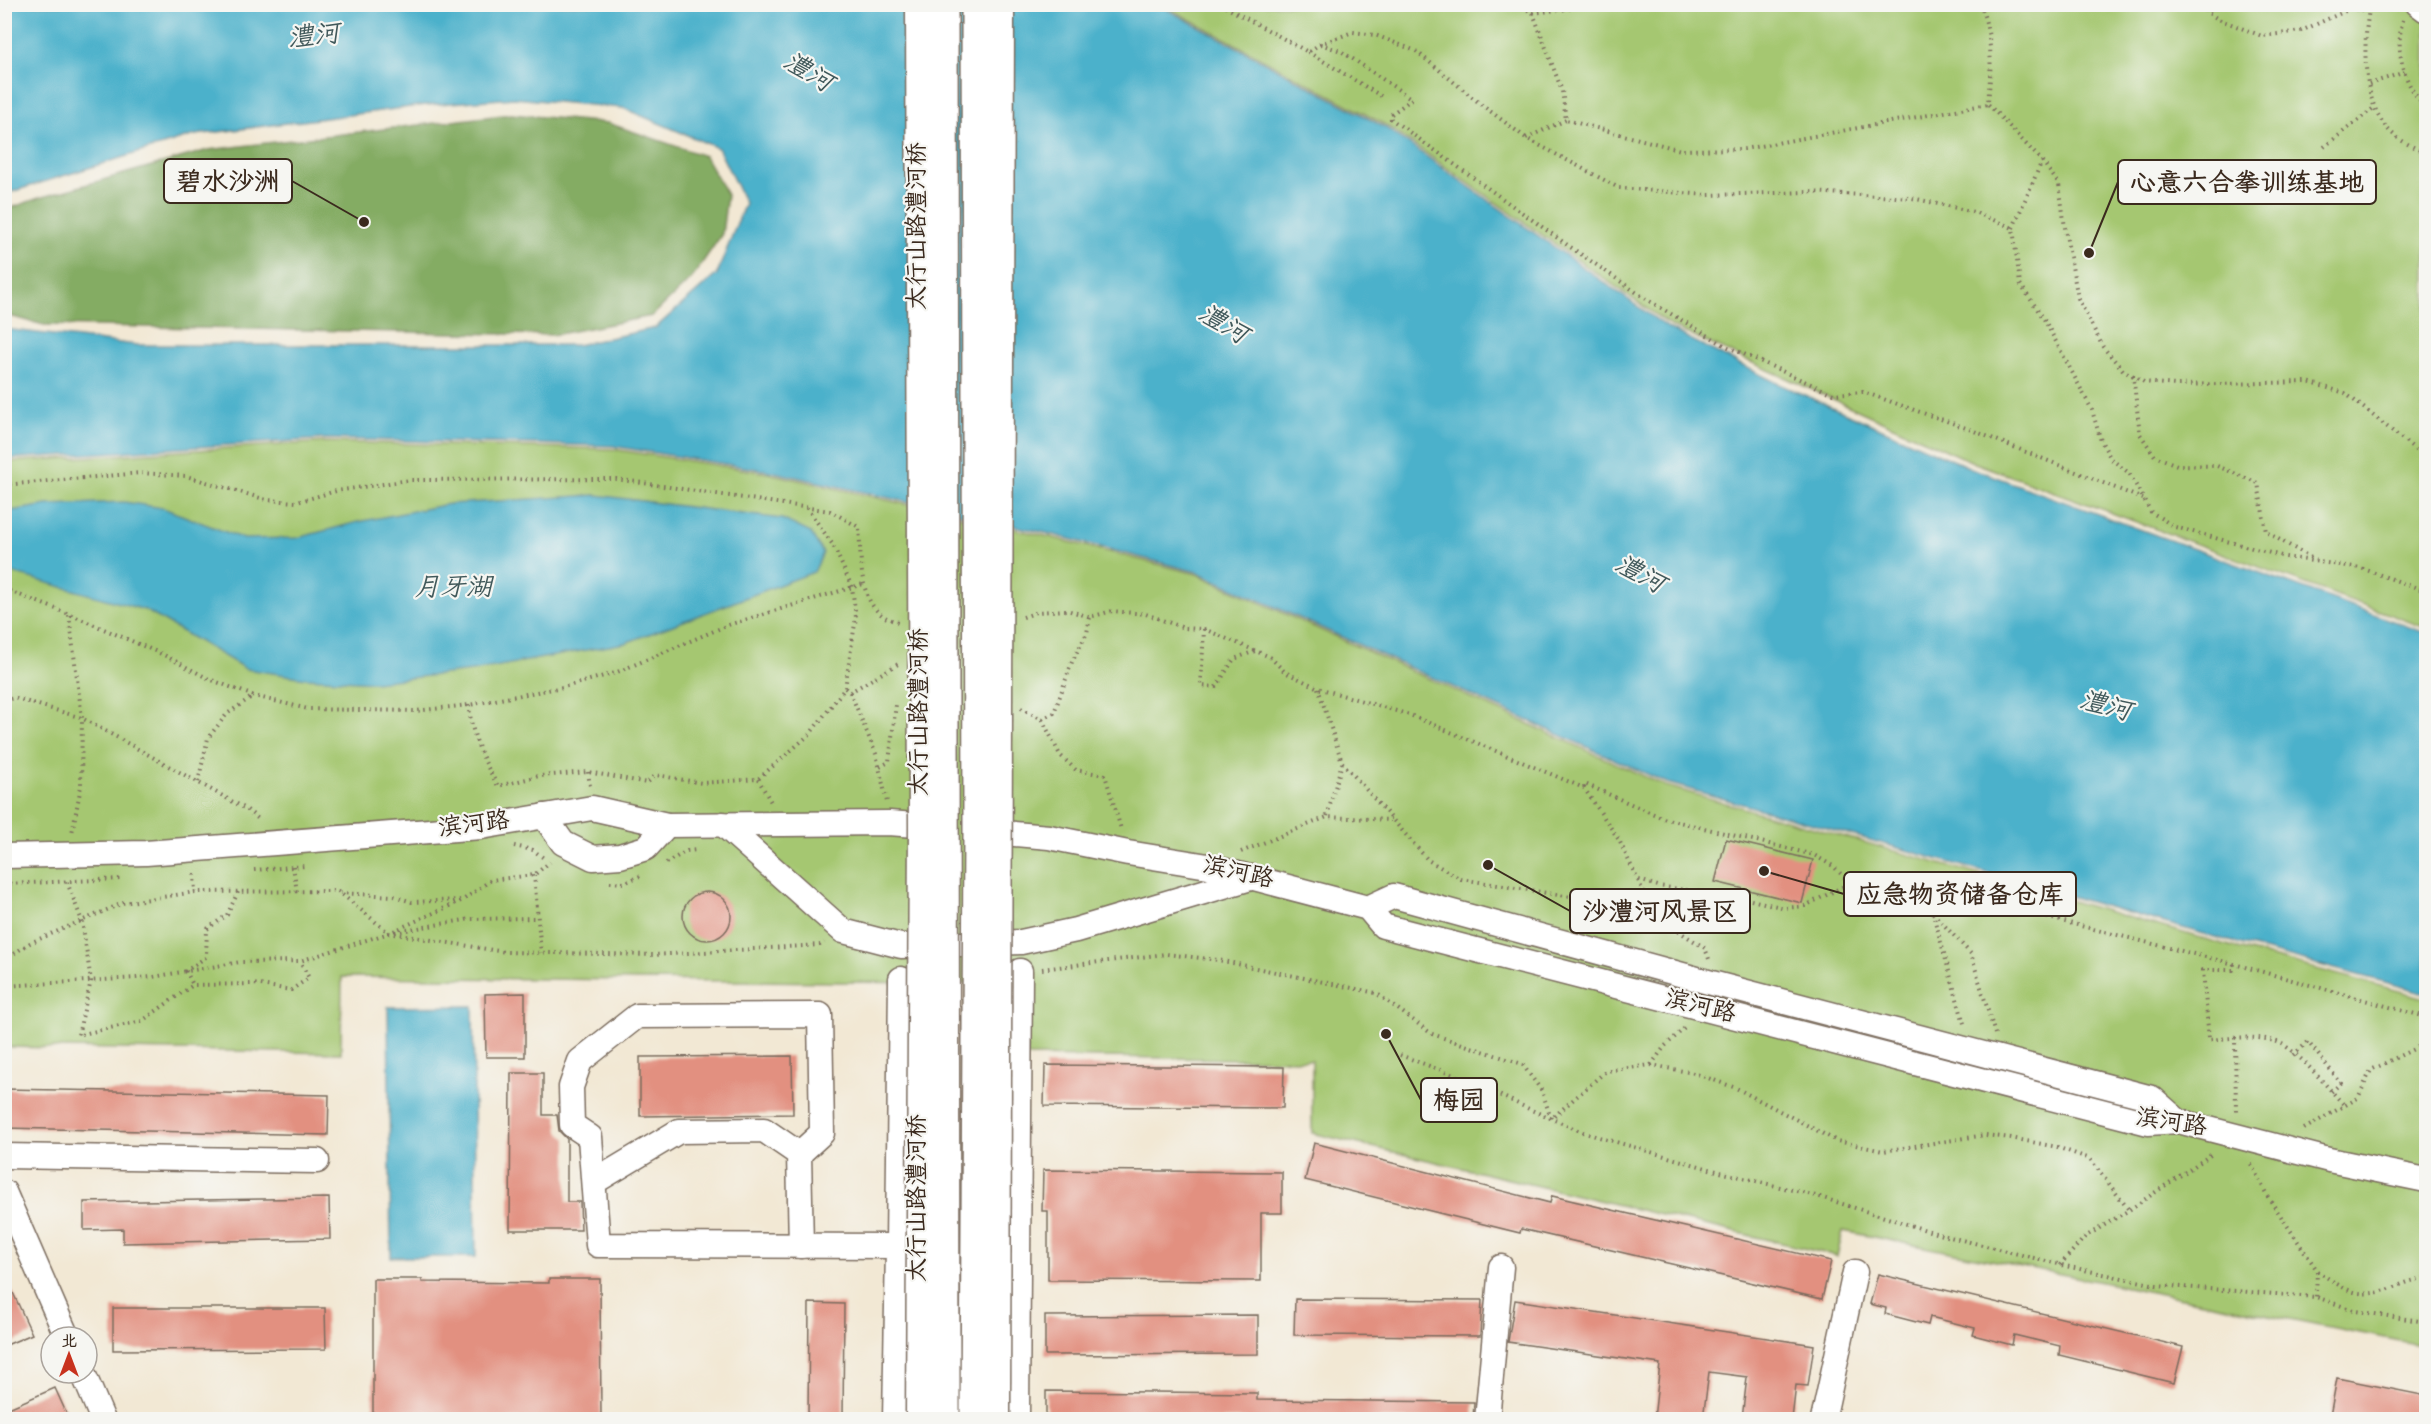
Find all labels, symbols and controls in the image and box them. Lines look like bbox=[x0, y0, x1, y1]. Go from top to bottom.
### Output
water label: 澧河 bbox=[286, 16, 346, 59]
water label: 澧河 bbox=[775, 45, 842, 105]
street label: 太行山路澧河桥 bbox=[902, 142, 936, 310]
callout: 碧水沙洲 bbox=[164, 159, 292, 203]
callout: 心意六合拳训练基地 bbox=[2118, 160, 2376, 204]
text: 碧水沙洲 bbox=[176, 166, 280, 203]
text: 心意六合拳训练基地 bbox=[2130, 167, 2364, 204]
water label: 澧河 bbox=[1190, 297, 1257, 357]
water label: 澧河 bbox=[1607, 547, 1674, 607]
water label: 月牙湖 bbox=[414, 571, 495, 608]
street label: 太行山路澧河桥 bbox=[904, 628, 938, 796]
water label: 澧河 bbox=[2075, 683, 2139, 734]
street label: 滨河路 bbox=[436, 805, 512, 847]
street label: 滨河路 bbox=[1199, 849, 1277, 899]
callout: 应急物资储备仓库 bbox=[1844, 872, 2076, 916]
text: 应急物资储备仓库 bbox=[1856, 879, 2064, 916]
callout: 沙澧河风景区 bbox=[1570, 889, 1750, 933]
text: 沙澧河风景区 bbox=[1582, 896, 1738, 933]
street label: 滨河路 bbox=[1661, 983, 1739, 1033]
callout: 梅园 bbox=[1421, 1078, 1497, 1122]
text: 梅园 bbox=[1433, 1085, 1485, 1122]
street label: 滨河路 bbox=[2133, 1102, 2209, 1146]
street label: 太行山路澧河桥 bbox=[902, 1114, 936, 1282]
north arrow bbox=[39, 1325, 99, 1385]
text: 北 bbox=[61, 1331, 77, 1354]

